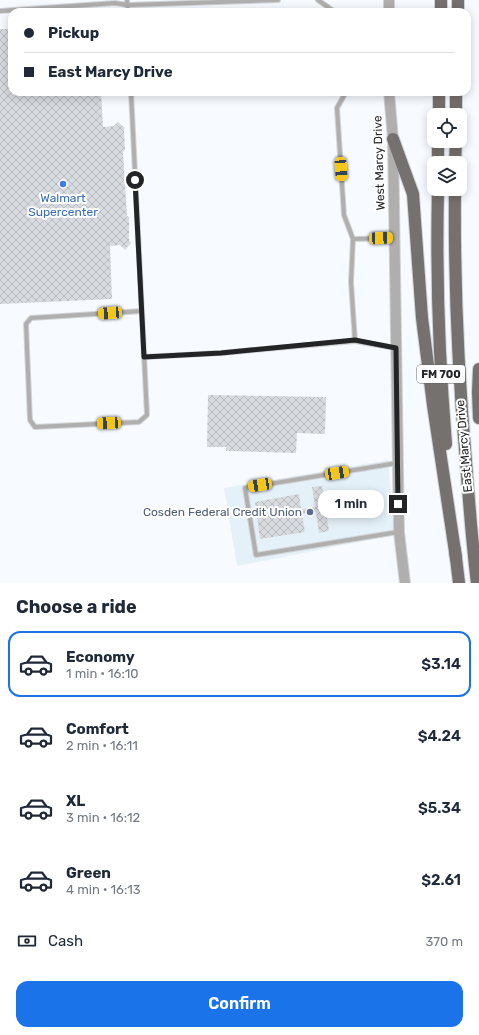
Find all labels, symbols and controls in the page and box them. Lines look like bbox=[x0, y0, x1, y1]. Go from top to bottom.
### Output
text: Pickup bbox=[48, 24, 99, 42]
text: East Marcy Drive bbox=[48, 63, 173, 81]
map controls bbox=[427, 108, 467, 196]
button: locate bbox=[427, 108, 467, 148]
street label: West Marcy Drive bbox=[370, 115, 388, 211]
button: layers bbox=[427, 156, 467, 196]
car bbox=[334, 157, 348, 181]
route start bbox=[126, 171, 144, 189]
marker: Walmart Supercenter bbox=[58, 179, 68, 189]
place label: Walmart Supercenter bbox=[28, 191, 98, 219]
car bbox=[369, 232, 393, 244]
car bbox=[98, 306, 122, 320]
road number: FM 700 bbox=[417, 365, 465, 383]
street label: East Marcy Drive bbox=[453, 399, 475, 493]
car bbox=[97, 416, 121, 430]
car bbox=[324, 465, 350, 481]
car bbox=[247, 477, 273, 493]
callout: 1 min bbox=[318, 490, 384, 518]
route end bbox=[389, 495, 407, 513]
text: 1 min bbox=[335, 496, 367, 511]
place label: Cosden Federal Credit Union bbox=[143, 505, 302, 519]
marker: Cosden Federal Credit Union bbox=[305, 507, 315, 517]
text: Choose a ride bbox=[16, 596, 137, 618]
icon: car bbox=[18, 646, 54, 682]
text: Economy bbox=[66, 648, 135, 666]
text: $3.14 bbox=[421, 655, 461, 673]
text: 1 min · 16:10 bbox=[66, 666, 139, 681]
icon: car bbox=[18, 718, 54, 754]
text: Comfort bbox=[66, 720, 129, 738]
text: $4.24 bbox=[418, 727, 461, 745]
text: 2 min · 16:11 bbox=[66, 738, 138, 753]
icon: car bbox=[18, 790, 54, 826]
text: XL bbox=[66, 792, 85, 810]
text: $5.34 bbox=[418, 799, 461, 817]
text: 3 min · 16:12 bbox=[66, 810, 140, 825]
icon: car bbox=[18, 862, 54, 898]
text: Green bbox=[66, 864, 111, 882]
text: $2.61 bbox=[421, 871, 461, 889]
text: 4 min · 16:13 bbox=[66, 882, 141, 897]
icon: cash bbox=[16, 930, 38, 952]
text: Cash bbox=[48, 932, 83, 950]
text: 370 m bbox=[426, 934, 463, 949]
button: Confirm bbox=[16, 981, 463, 1027]

